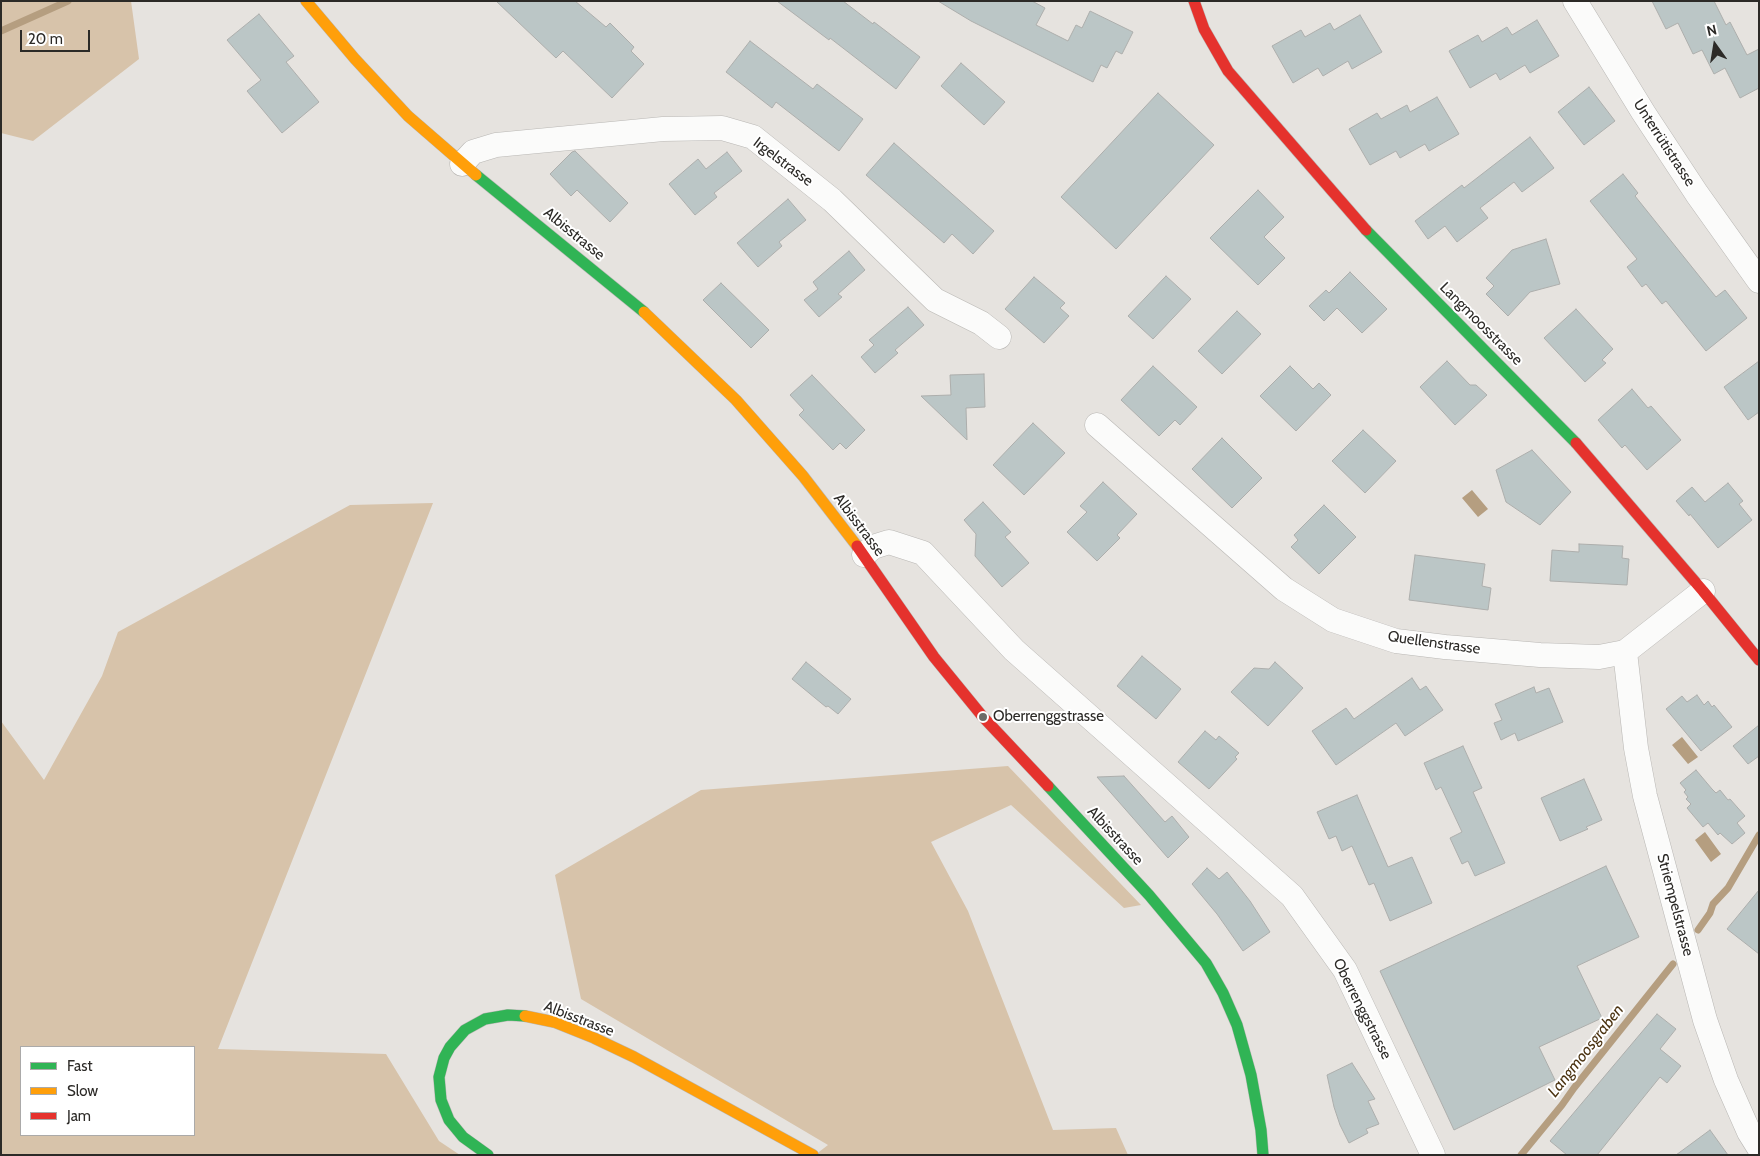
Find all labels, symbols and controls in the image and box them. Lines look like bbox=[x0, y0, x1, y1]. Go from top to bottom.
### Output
scale bar bbox=[22, 20, 92, 52]
north arrow bbox=[1690, 20, 1740, 70]
text: N bbox=[1705, 21, 1718, 40]
text: 20 m bbox=[28, 30, 63, 48]
street label: Unterrütistrasse bbox=[1629, 96, 1699, 190]
street label: Irgelstrasse bbox=[750, 134, 816, 190]
street label: Albisstrasse bbox=[540, 204, 608, 264]
street label: Langmoosstrasse bbox=[1436, 279, 1526, 369]
street label: Albisstrasse bbox=[830, 490, 888, 560]
street label: Quellenstrasse bbox=[1387, 628, 1481, 658]
place label: Oberrenggstrasse bbox=[993, 708, 1104, 726]
marker: Oberrenggstrasse bbox=[977, 711, 989, 723]
street label: Albisstrasse bbox=[1083, 803, 1147, 869]
street label: Striempelstrasse bbox=[1653, 852, 1697, 958]
street label: Oberrenggstrasse bbox=[1329, 955, 1395, 1063]
street label: Albisstrasse bbox=[541, 997, 617, 1041]
water label: Langmoosgraben bbox=[1544, 1001, 1628, 1101]
legend bbox=[20, 1046, 195, 1136]
text: Fast bbox=[67, 1057, 92, 1075]
text: Slow bbox=[67, 1082, 98, 1100]
text: Jam bbox=[67, 1107, 91, 1125]

